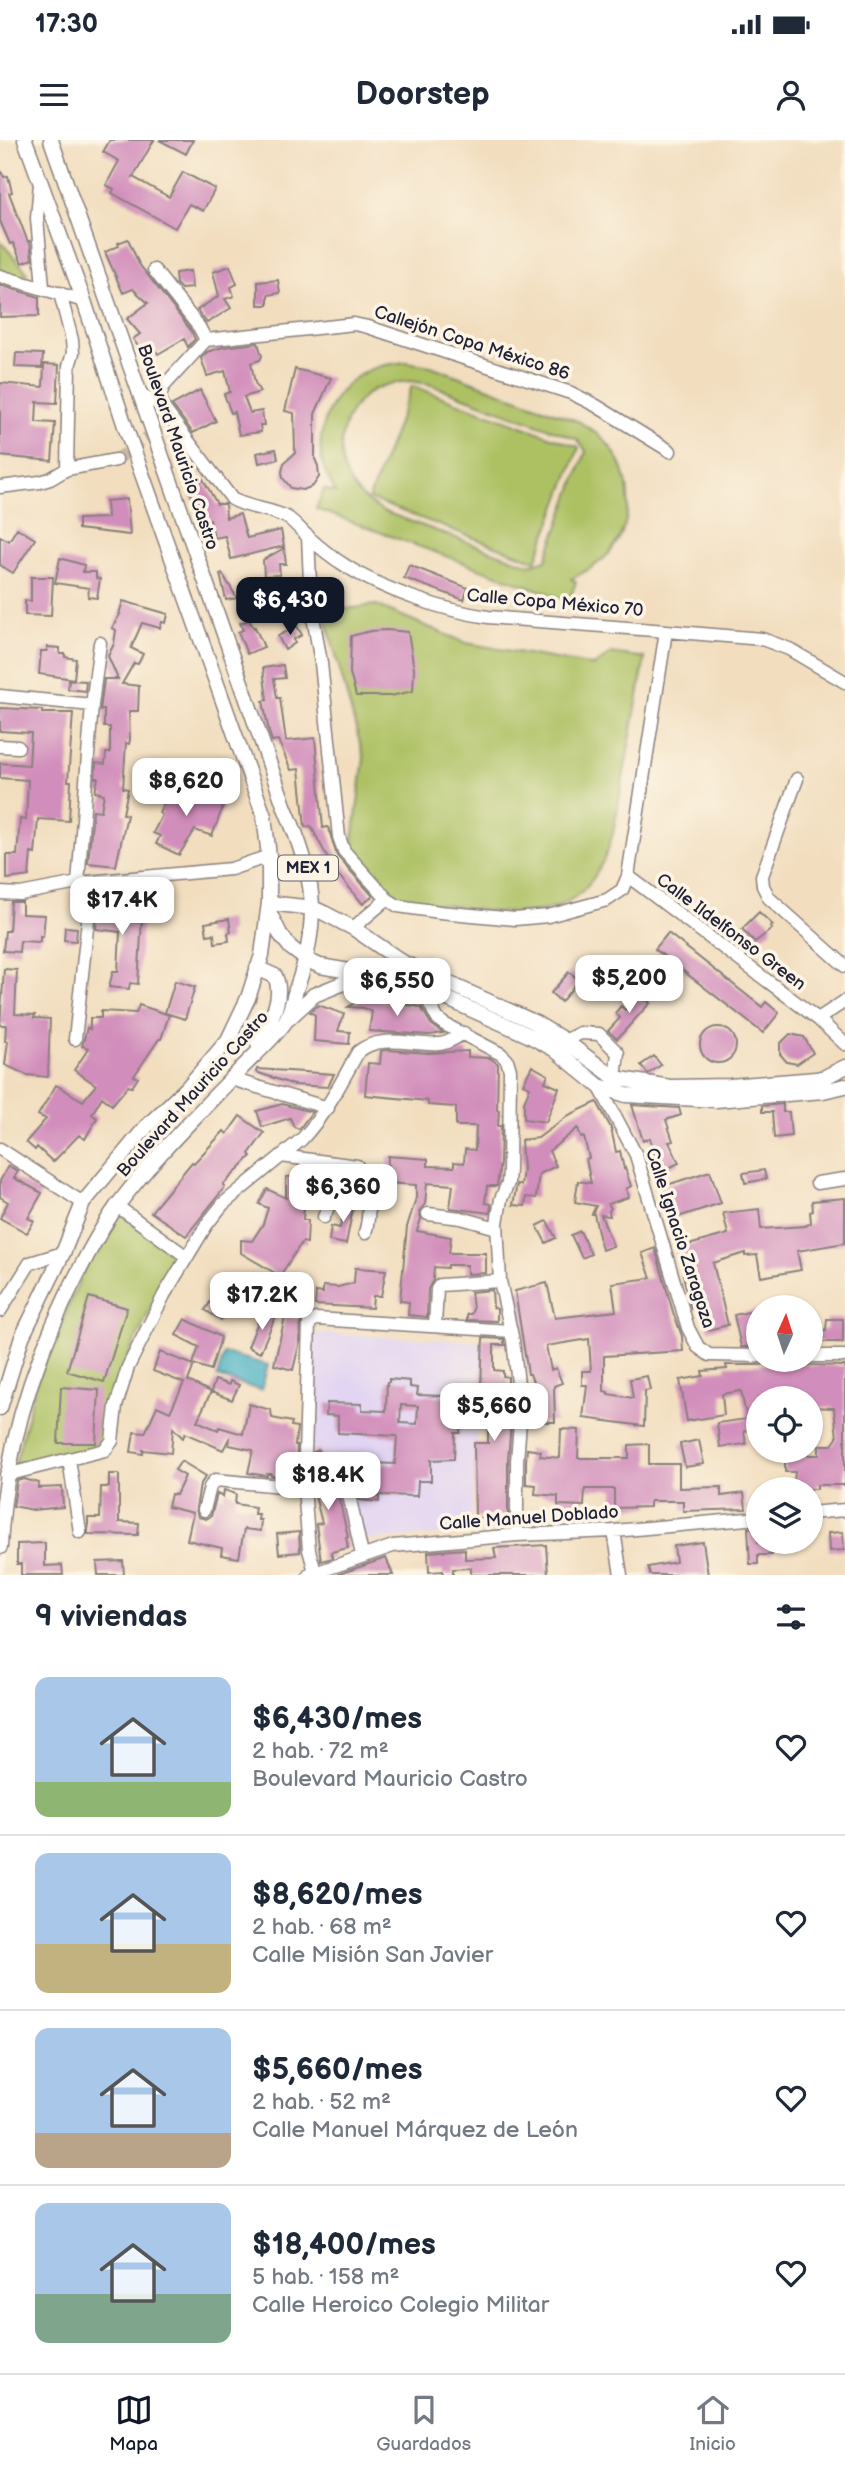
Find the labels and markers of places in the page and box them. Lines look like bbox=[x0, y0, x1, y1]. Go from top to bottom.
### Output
pin: $6,430 bbox=[233, 578, 347, 637]
pin: $8,620 bbox=[129, 758, 243, 818]
pin: $17.4K bbox=[65, 878, 179, 937]
pin: $5,200 bbox=[572, 956, 686, 1015]
pin: $6,550 bbox=[340, 958, 454, 1018]
pin: $6,360 bbox=[286, 1164, 400, 1224]
pin: $17.2K bbox=[205, 1272, 319, 1332]
pin: $5,660 bbox=[437, 1384, 551, 1443]
pin: $18.4K bbox=[271, 1452, 385, 1512]

